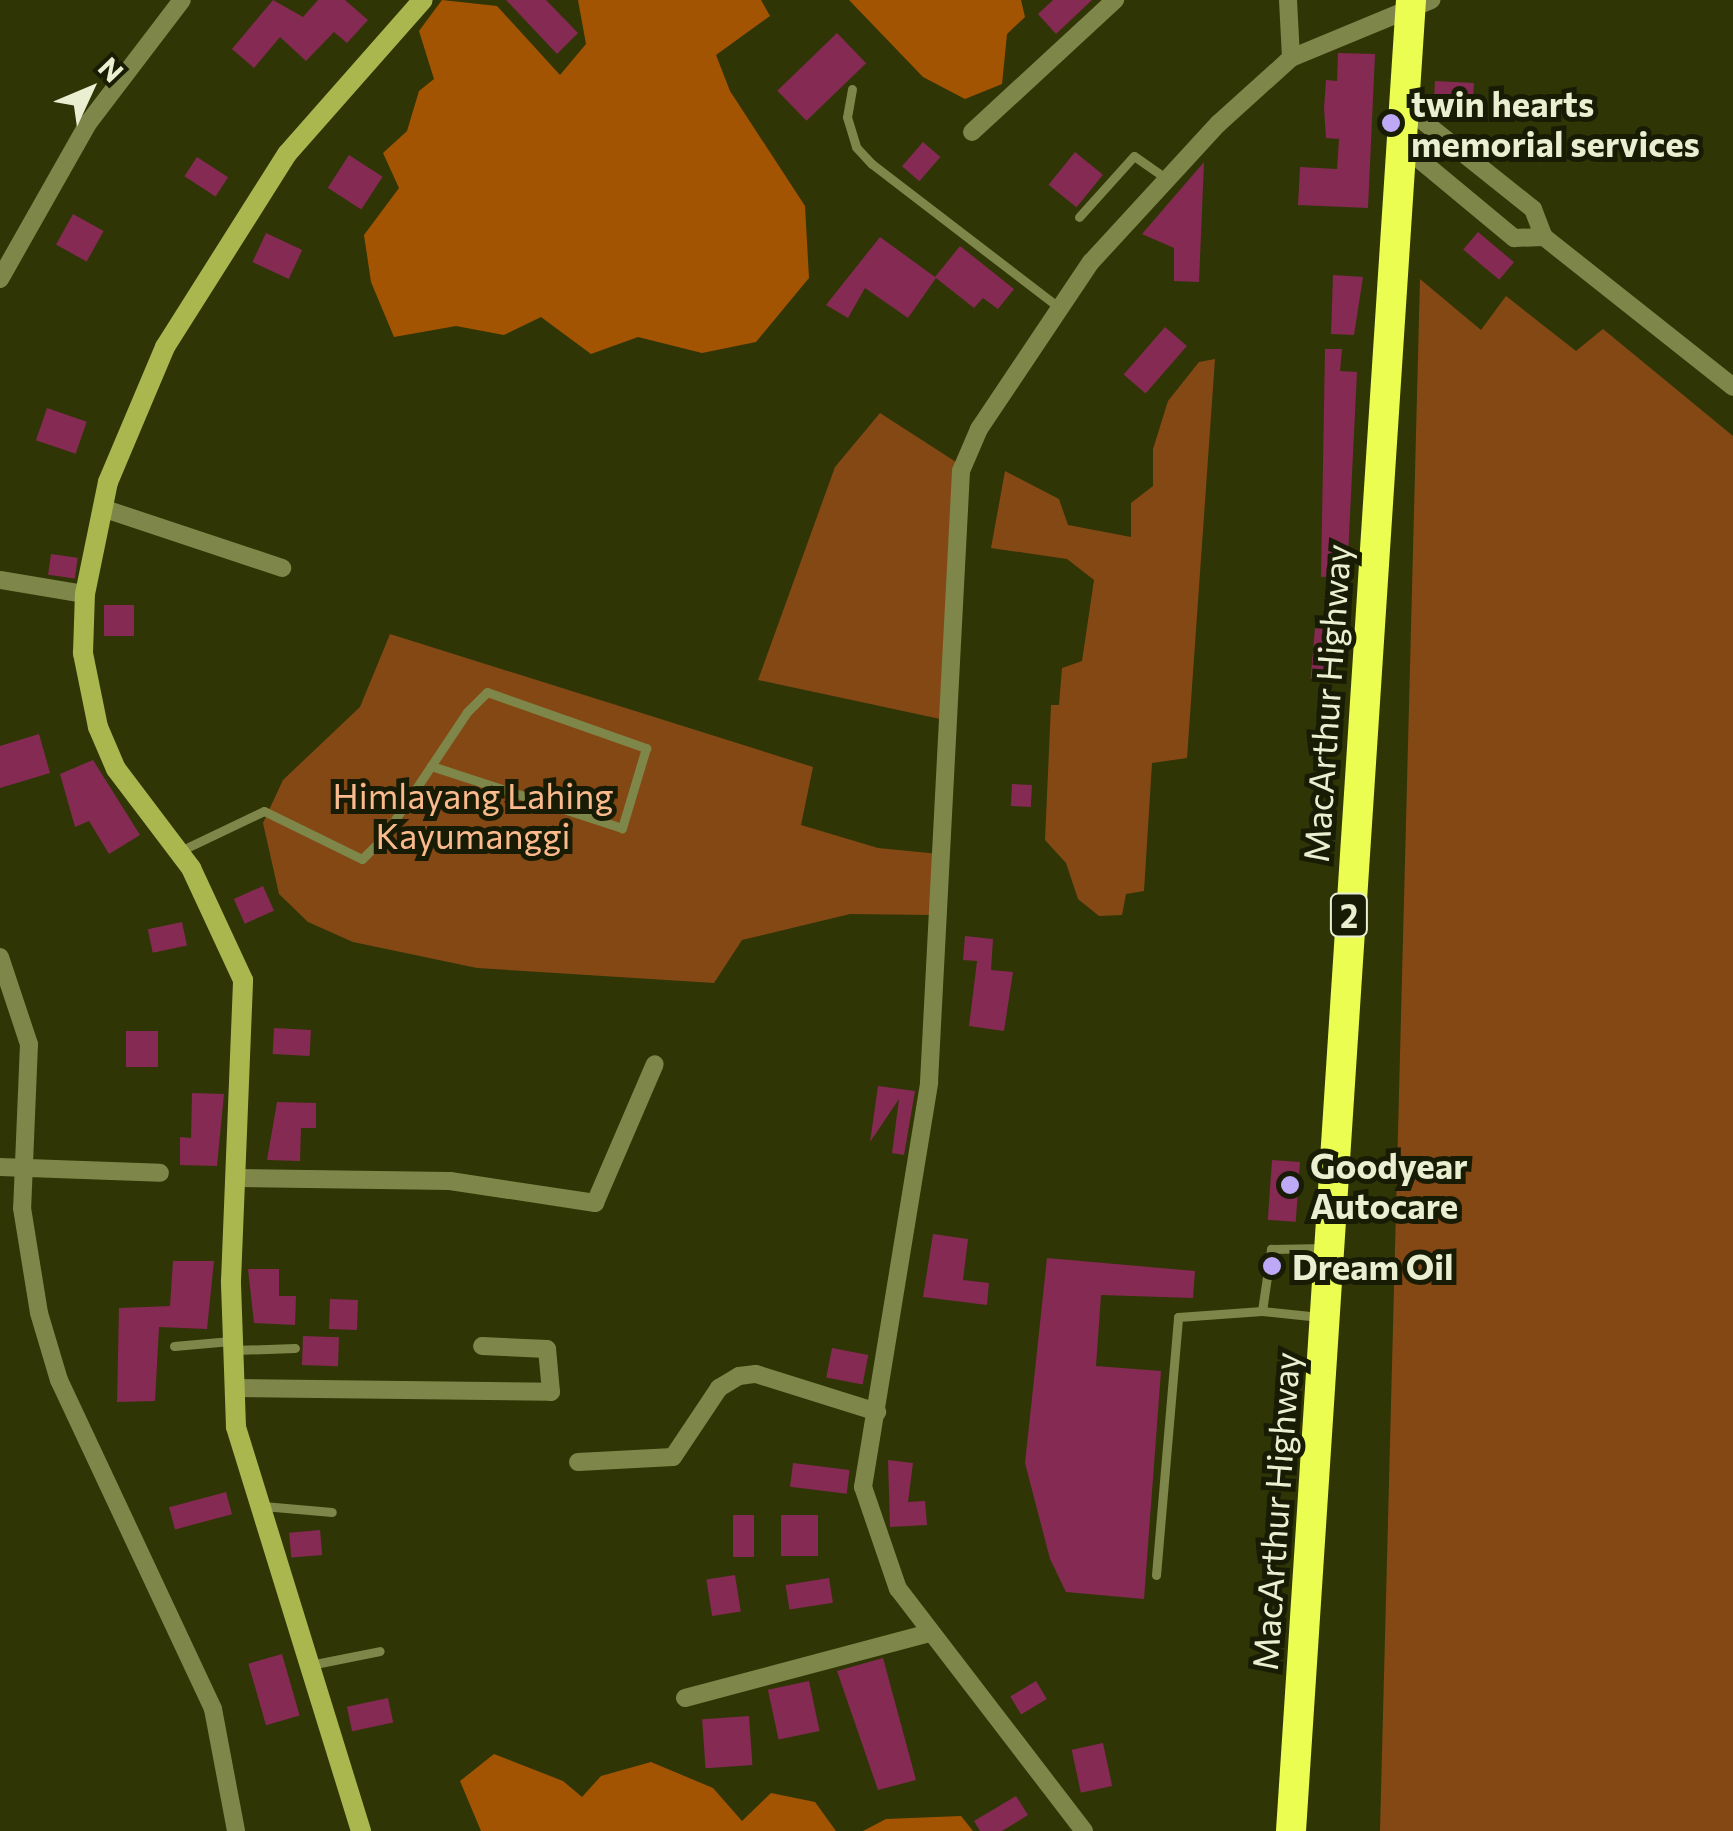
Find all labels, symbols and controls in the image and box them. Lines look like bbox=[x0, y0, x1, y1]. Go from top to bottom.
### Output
north arrow bbox=[40, 40, 140, 140]
text: N bbox=[92, 50, 131, 89]
place label: twin hearts memorial services bbox=[1411, 82, 1700, 164]
marker: twin hearts memorial services bbox=[1380, 112, 1402, 134]
street label: MacArthur Highway bbox=[1294, 542, 1358, 864]
park label: Himlayang Lahing Kayumanggi bbox=[333, 774, 613, 856]
road number: 2 bbox=[1329, 888, 1369, 942]
place label: Goodyear Autocare bbox=[1310, 1144, 1468, 1226]
marker: Goodyear Autocare bbox=[1279, 1174, 1301, 1196]
place label: Dream Oil bbox=[1292, 1245, 1453, 1287]
marker: Dream Oil bbox=[1261, 1255, 1283, 1277]
street label: MacArthur Highway bbox=[1243, 1350, 1307, 1672]

